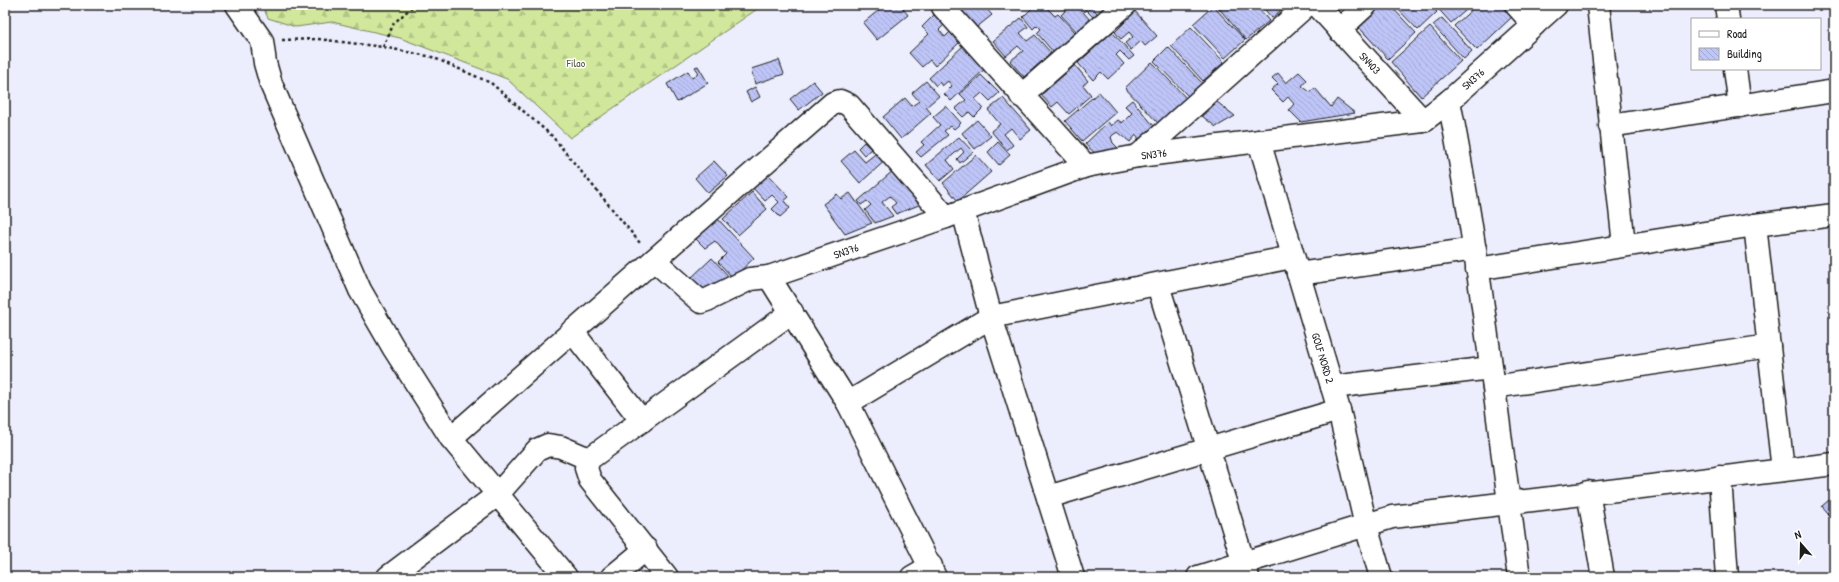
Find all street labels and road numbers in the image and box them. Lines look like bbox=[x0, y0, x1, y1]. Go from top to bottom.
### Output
street label: SN403 bbox=[1356, 49, 1384, 77]
street label: SN376 bbox=[1459, 65, 1488, 93]
street label: SN376 bbox=[1140, 145, 1168, 163]
street label: SN376 bbox=[832, 240, 861, 262]
street label: GOLF NORD 2 bbox=[1309, 331, 1337, 385]

